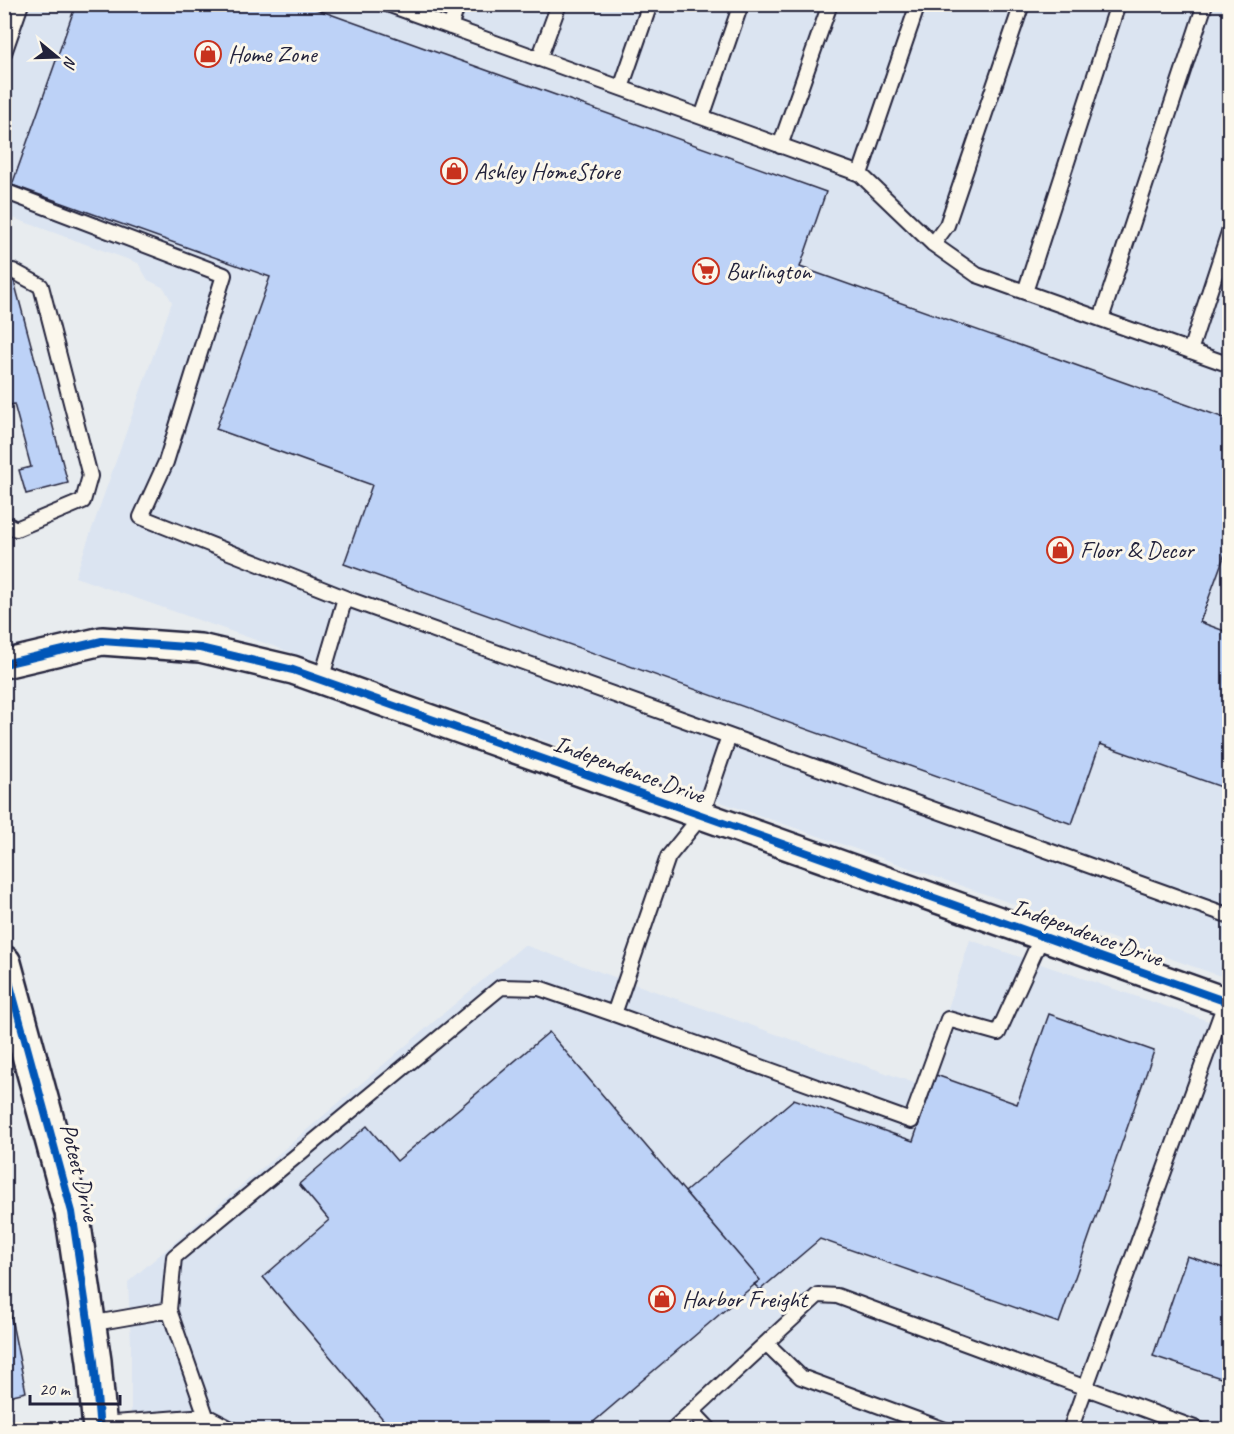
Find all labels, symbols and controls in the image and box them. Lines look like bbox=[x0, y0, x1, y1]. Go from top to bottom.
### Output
north arrow bbox=[27, 27, 87, 87]
shop icon: Home Zone bbox=[193, 39, 223, 69]
place label: Home Zone bbox=[228, 39, 319, 69]
text: N bbox=[58, 54, 81, 72]
shop icon: Ashley HomeStore bbox=[439, 156, 469, 186]
place label: Ashley HomeStore bbox=[474, 156, 622, 186]
supermarket icon: Burlington bbox=[691, 256, 721, 286]
place label: Burlington bbox=[726, 256, 812, 286]
shop icon: Floor & Decor bbox=[1045, 535, 1075, 565]
place label: Floor & Decor bbox=[1080, 535, 1196, 565]
street label: Independence Drive bbox=[550, 728, 710, 811]
street label: Independence Drive bbox=[1008, 891, 1168, 974]
street label: Poteet Drive bbox=[53, 1120, 107, 1226]
shop icon: Harbor Freight bbox=[647, 1284, 677, 1314]
place label: Harbor Freight bbox=[682, 1284, 809, 1314]
scale bar bbox=[30, 1368, 120, 1406]
text: 20 m bbox=[39, 1378, 72, 1400]

